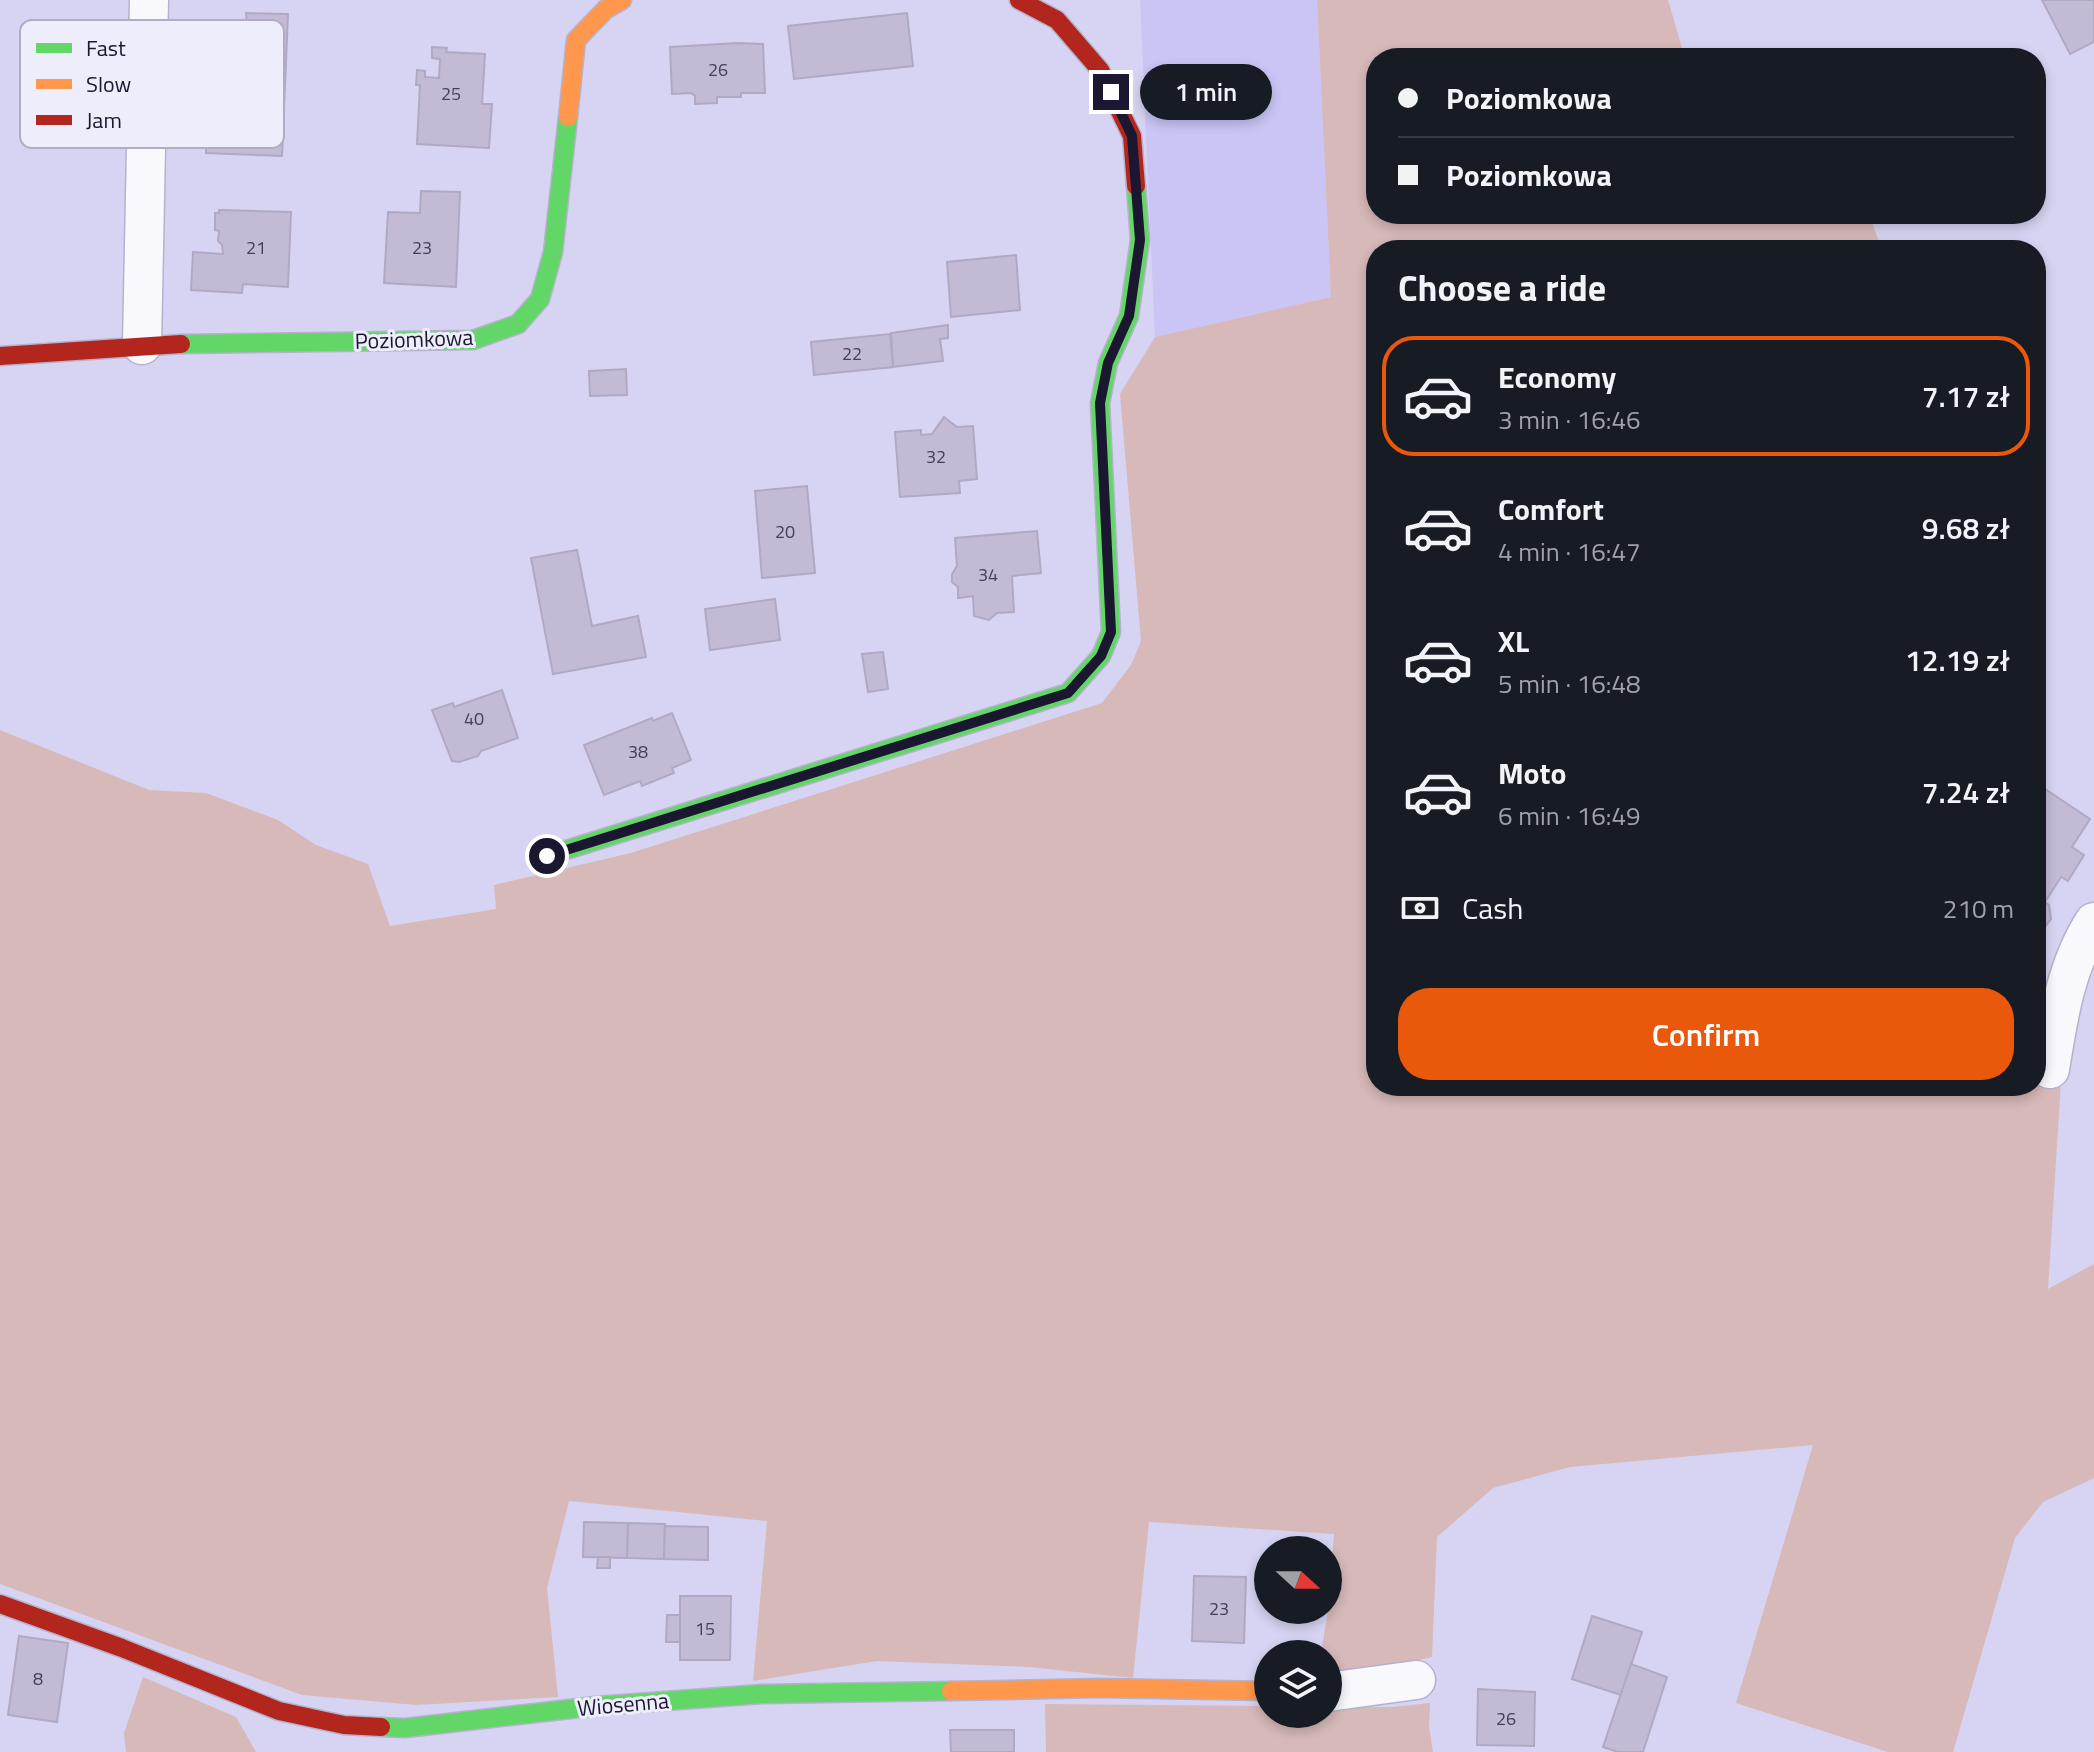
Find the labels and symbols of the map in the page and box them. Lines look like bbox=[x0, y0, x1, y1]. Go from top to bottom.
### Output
legend bbox=[20, 20, 284, 148]
text: Fast bbox=[86, 31, 126, 65]
house number: 26 bbox=[708, 56, 728, 83]
callout: 1 min bbox=[1139, 64, 1271, 120]
text: Slow bbox=[86, 67, 132, 101]
route end bbox=[1093, 74, 1129, 110]
house number: 25 bbox=[441, 80, 461, 107]
text: Jam bbox=[86, 103, 122, 137]
house number: 21 bbox=[246, 234, 266, 261]
house number: 23 bbox=[412, 234, 432, 261]
street label: Poziomkowa bbox=[354, 320, 474, 358]
house number: 22 bbox=[842, 340, 862, 367]
house number: 32 bbox=[926, 443, 946, 470]
house number: 20 bbox=[775, 518, 795, 545]
house number: 34 bbox=[978, 561, 998, 588]
house number: 40 bbox=[464, 705, 484, 732]
house number: 38 bbox=[628, 738, 648, 765]
route start bbox=[529, 838, 565, 874]
north arrow bbox=[1254, 1536, 1342, 1624]
house number: 23 bbox=[1209, 1595, 1229, 1622]
house number: 15 bbox=[695, 1615, 715, 1642]
house number: 8 bbox=[33, 1665, 43, 1692]
street label: Wiosenna bbox=[576, 1683, 670, 1725]
house number: 26 bbox=[1496, 1705, 1516, 1732]

